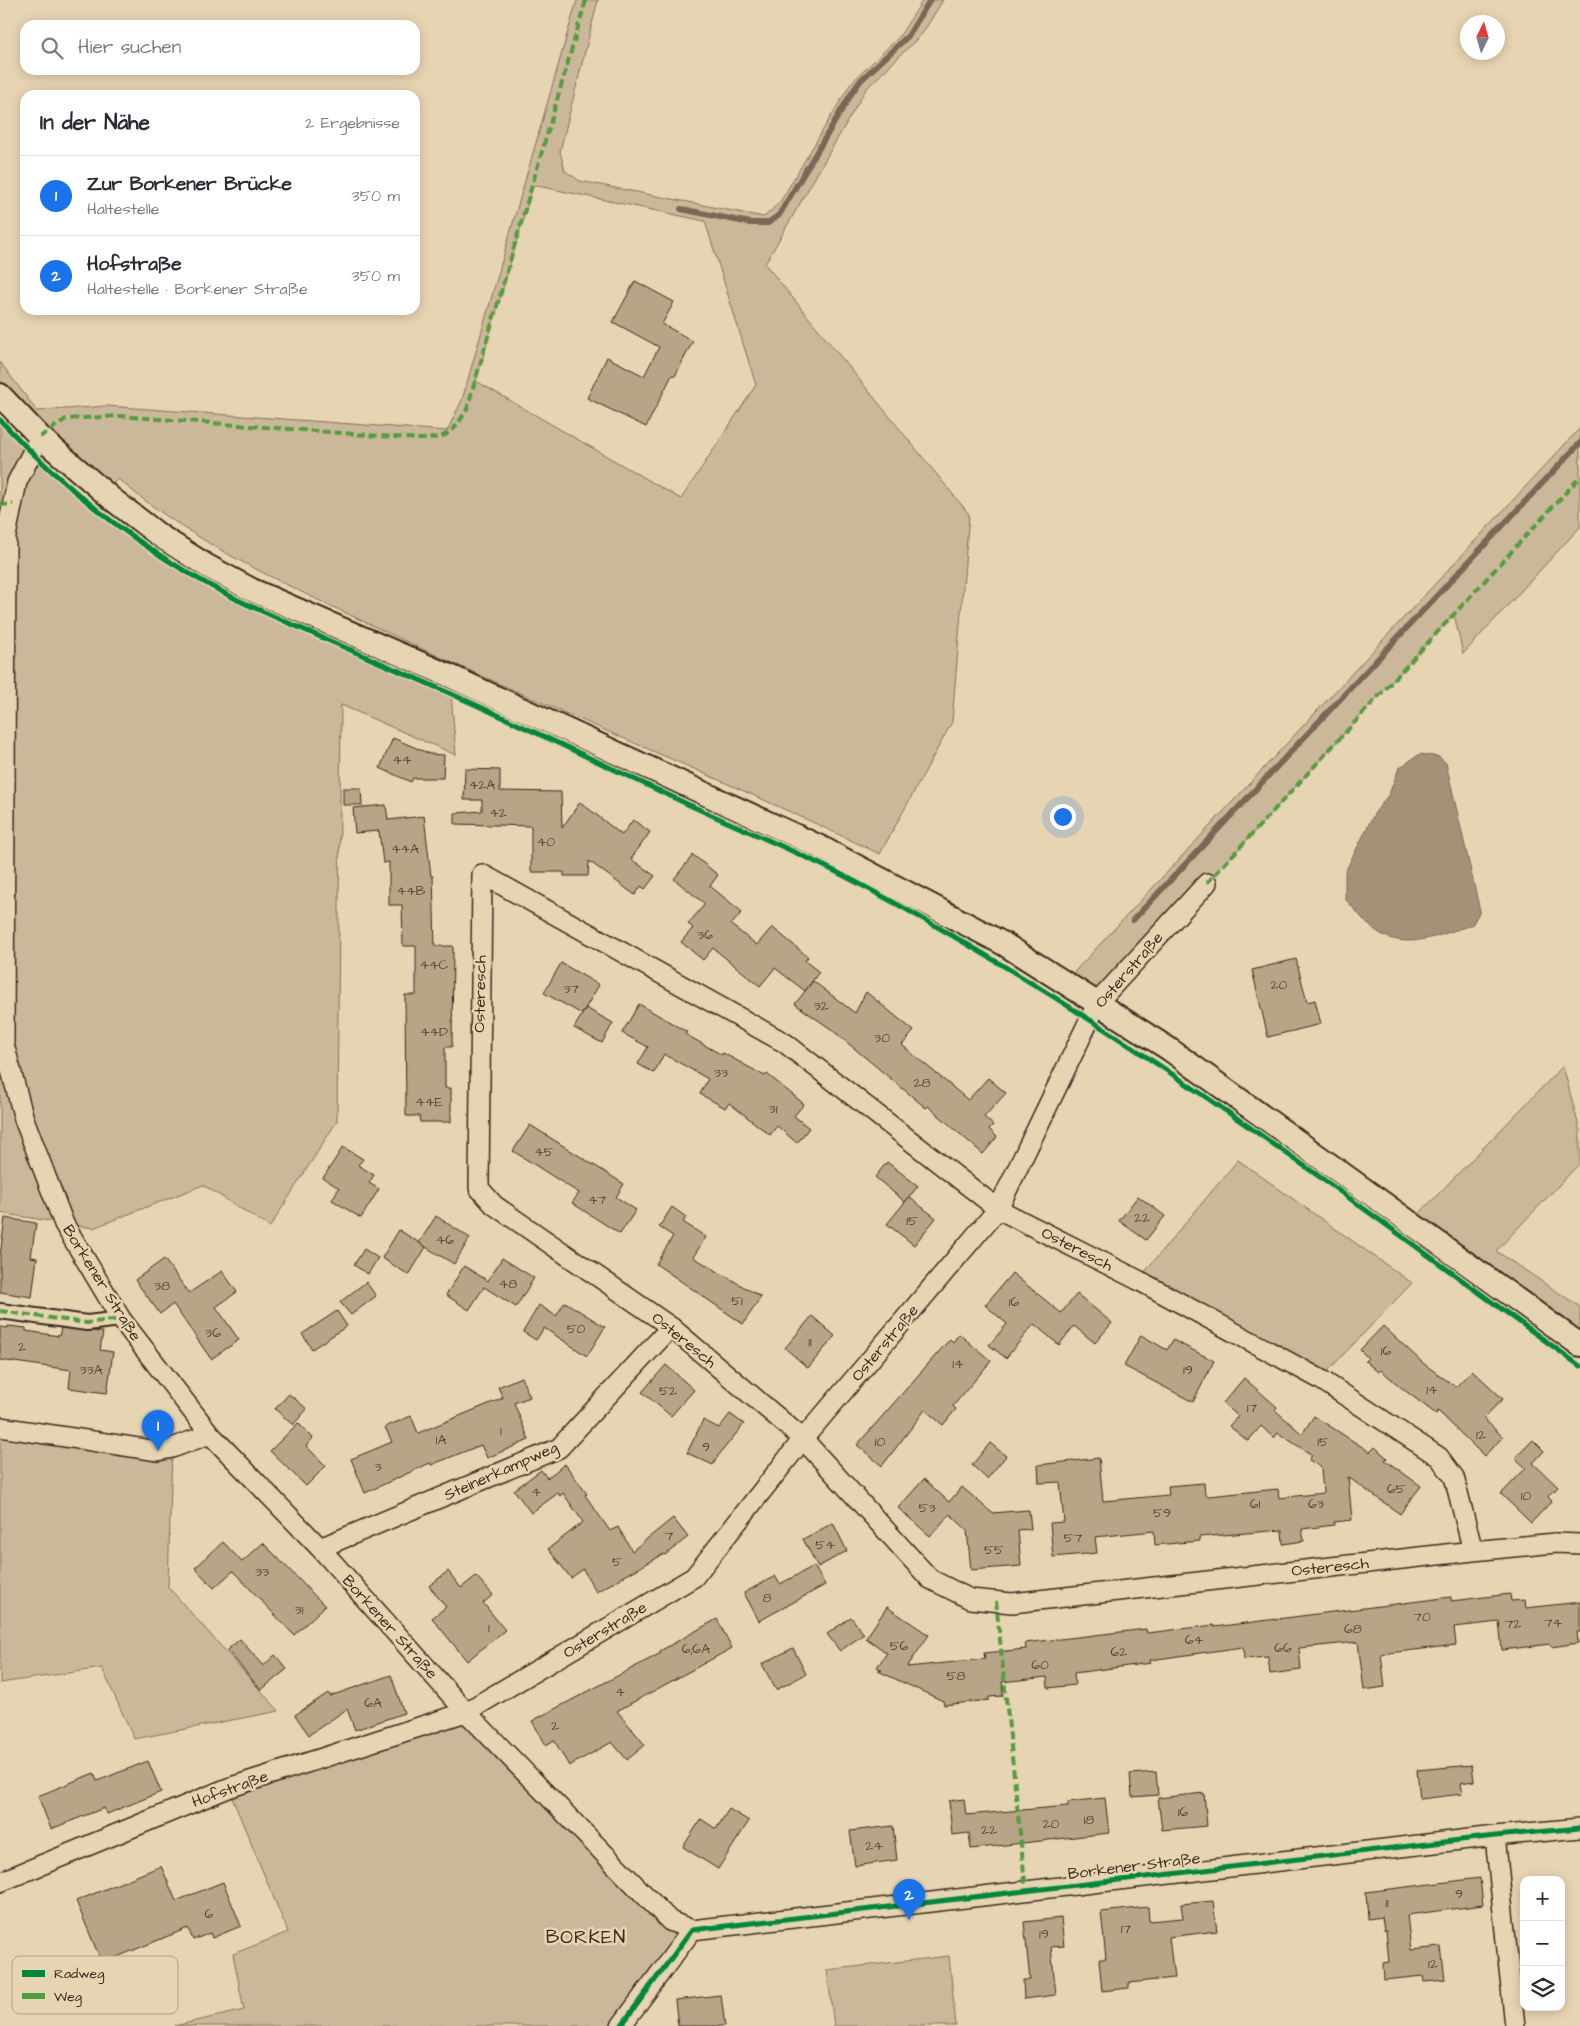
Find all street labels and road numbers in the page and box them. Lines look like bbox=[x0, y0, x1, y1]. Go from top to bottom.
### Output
street label: Osterstraße bbox=[1090, 927, 1168, 1013]
street label: Osteresch bbox=[468, 955, 492, 1033]
street label: Borkener Straße bbox=[57, 1221, 147, 1346]
street label: Osteresch bbox=[1038, 1222, 1117, 1276]
street label: Osterstraße bbox=[846, 1300, 924, 1386]
street label: Osteresch bbox=[647, 1307, 721, 1373]
street label: Steinerkampweg bbox=[441, 1436, 562, 1507]
street label: Osteresch bbox=[1290, 1552, 1370, 1582]
street label: Borkener Straße bbox=[337, 1570, 443, 1684]
street label: Osterstraße bbox=[559, 1596, 651, 1664]
street label: Hofstraße bbox=[189, 1765, 272, 1813]
street label: Borkener Straße bbox=[1066, 1847, 1202, 1885]

